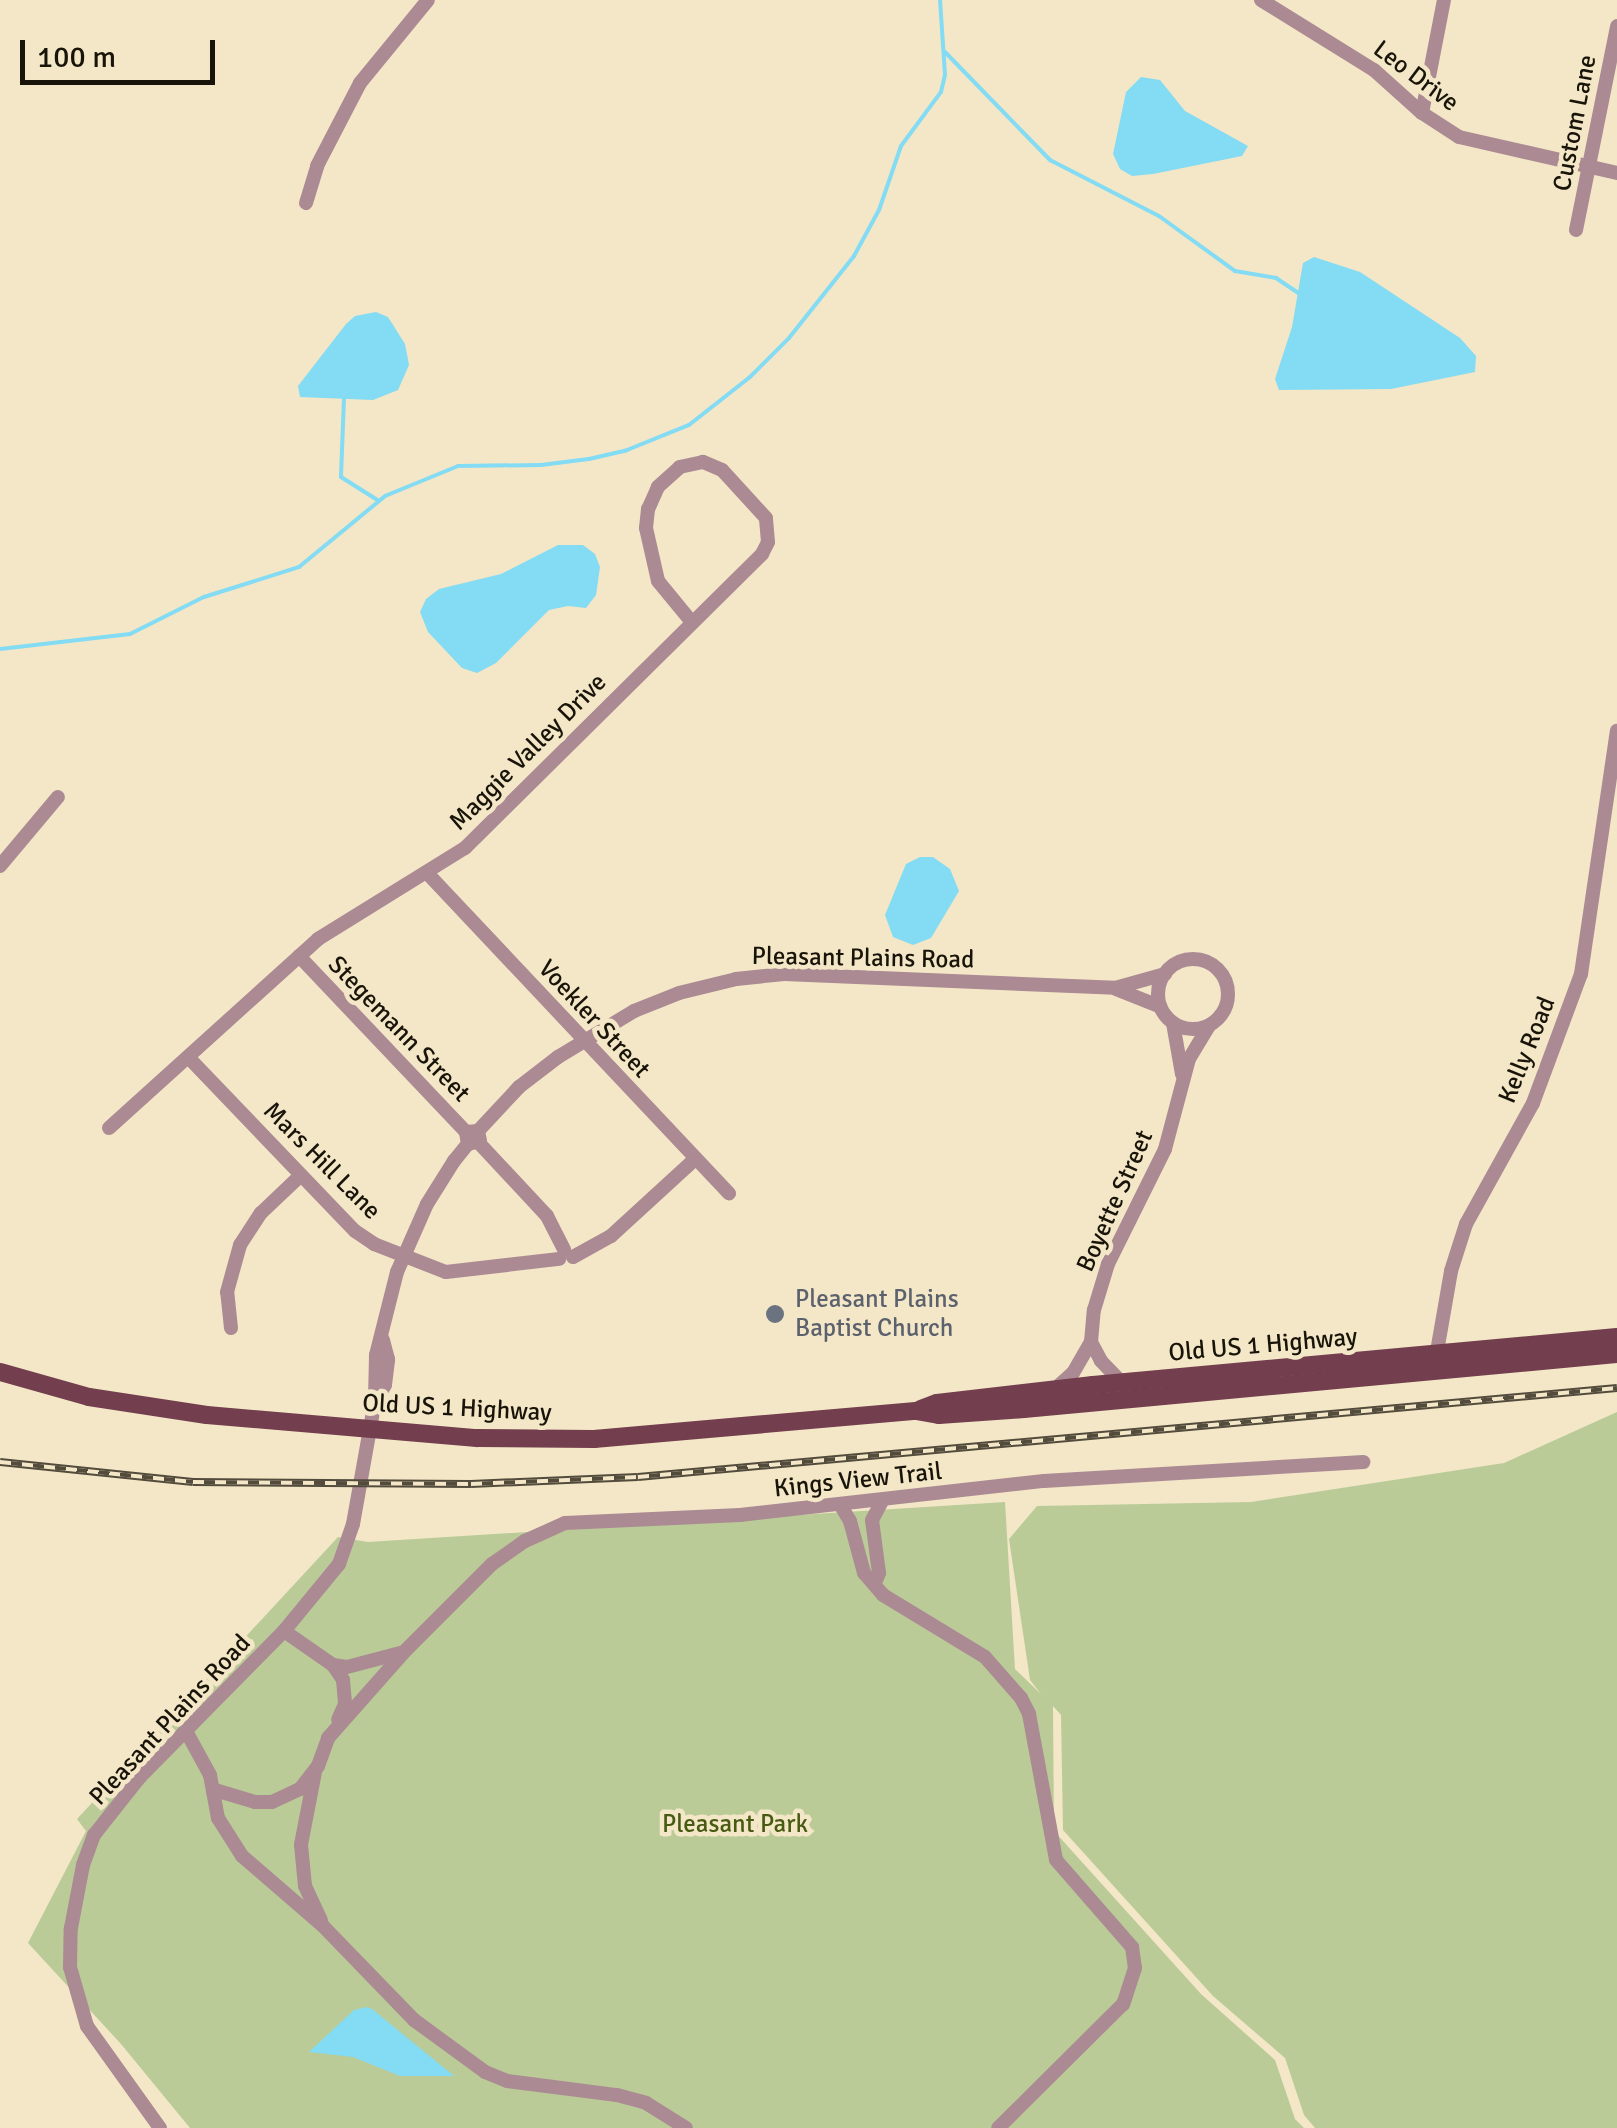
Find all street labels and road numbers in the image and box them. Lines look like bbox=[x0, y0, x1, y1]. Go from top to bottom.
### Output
street label: Leo Drive bbox=[1367, 34, 1465, 118]
street label: Custom Lane bbox=[1547, 52, 1603, 194]
street label: Maggie Valley Drive bbox=[443, 667, 613, 837]
street label: Pleasant Plains Road bbox=[751, 941, 975, 975]
street label: Stegemann Street bbox=[322, 950, 476, 1108]
street label: Voekler Street bbox=[532, 954, 656, 1084]
street label: Kelly Road bbox=[1492, 993, 1562, 1107]
street label: Mars Hill Lane bbox=[257, 1096, 387, 1226]
street label: Boyette Street bbox=[1070, 1125, 1160, 1277]
street label: Old US 1 Highway bbox=[1167, 1322, 1359, 1368]
street label: Old US 1 Highway bbox=[362, 1388, 552, 1428]
street label: Kings View Trail bbox=[772, 1456, 944, 1504]
street label: Pleasant Plains Road bbox=[83, 1628, 257, 1812]

